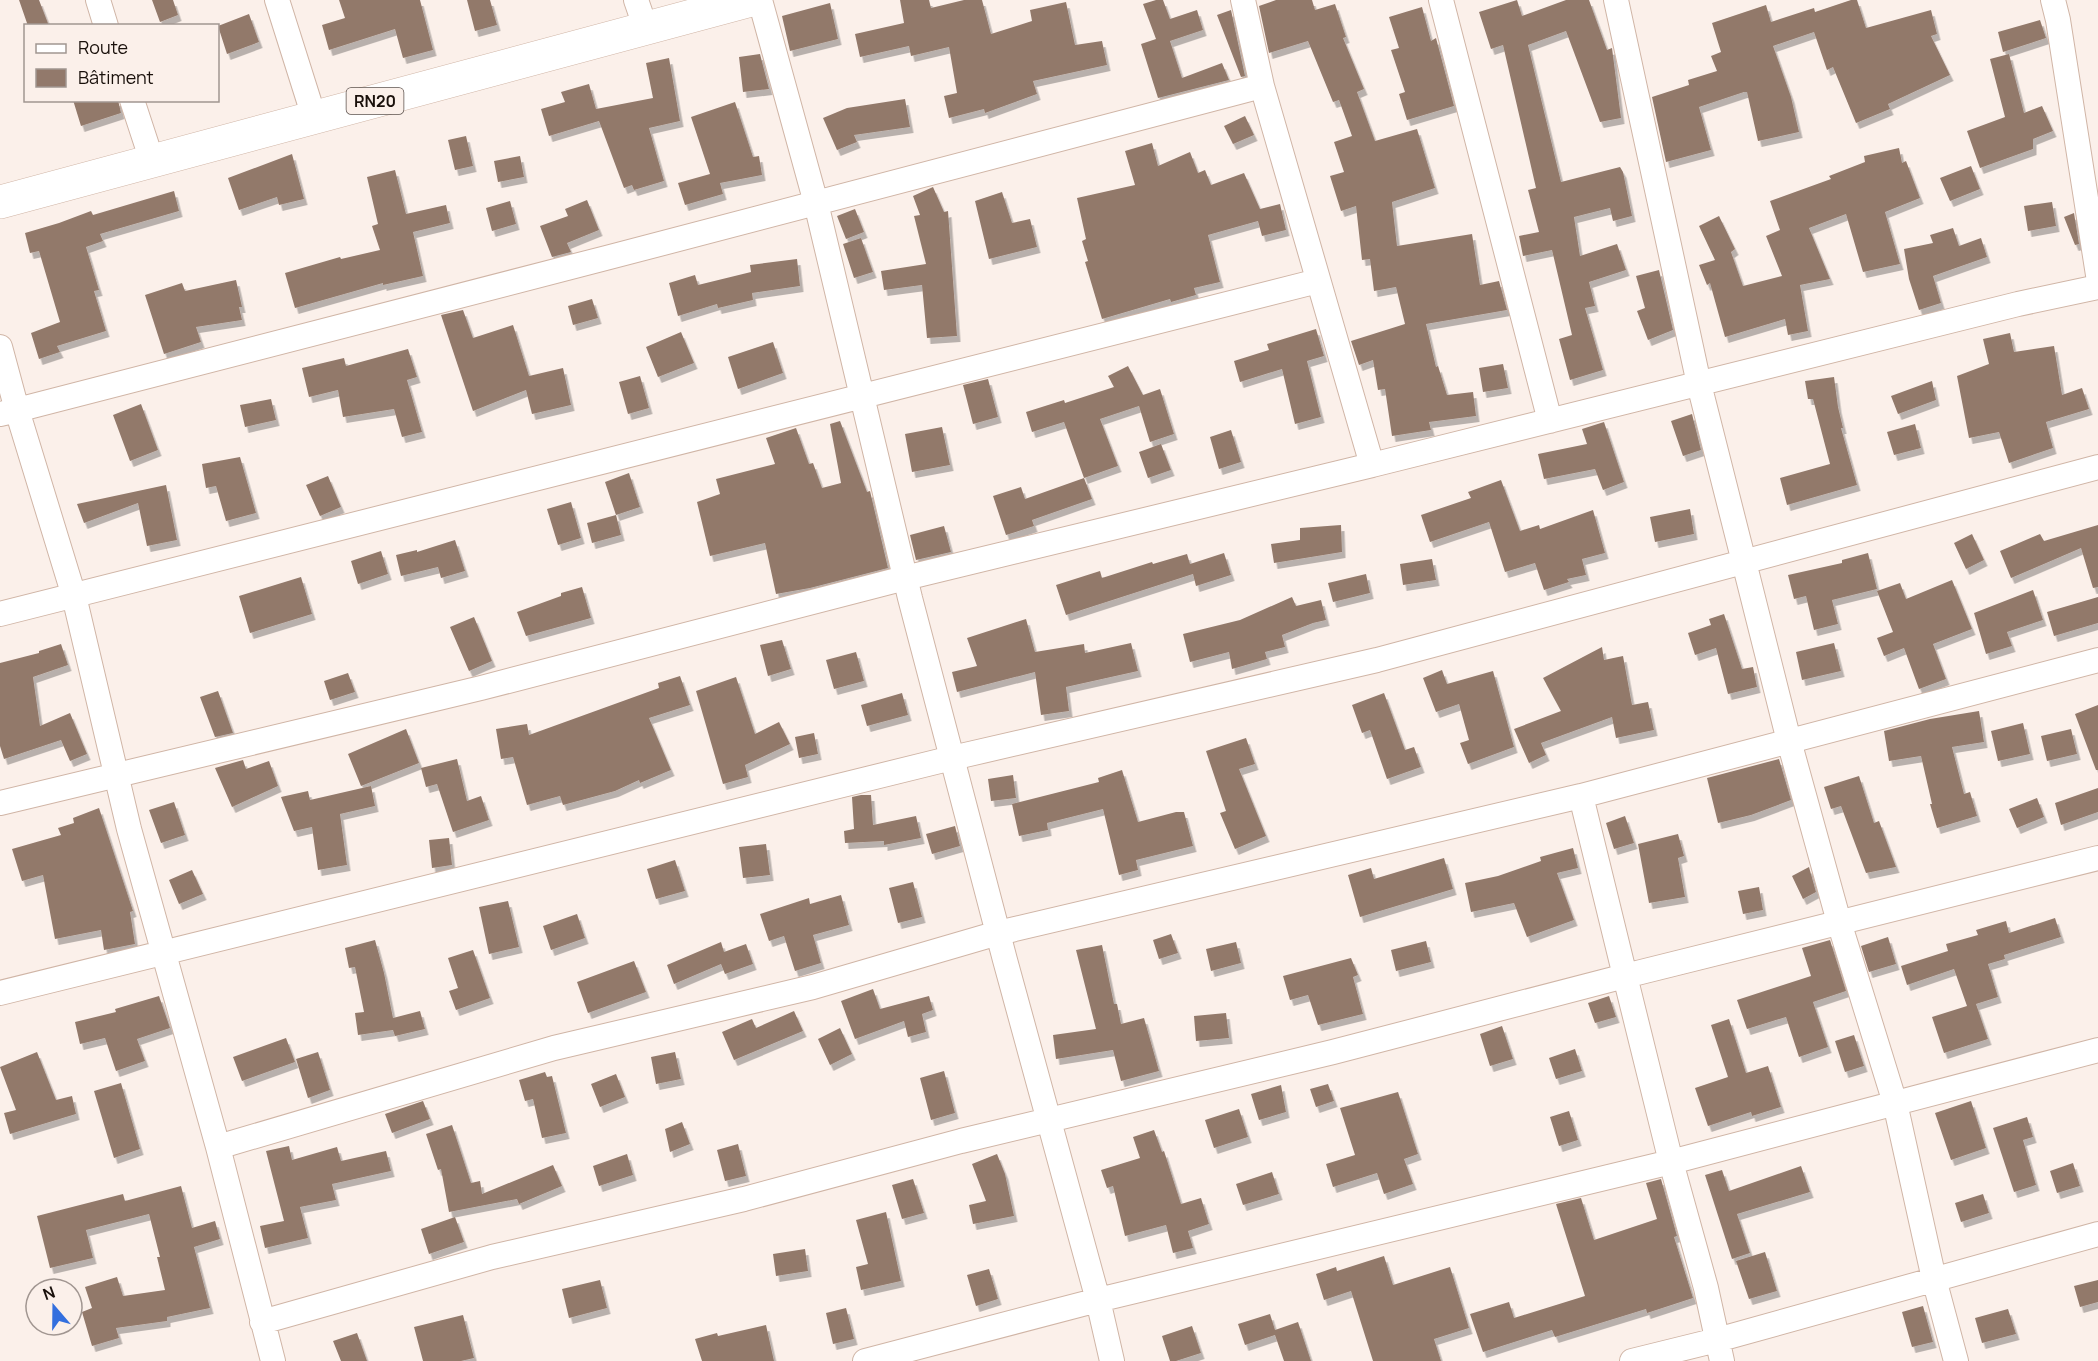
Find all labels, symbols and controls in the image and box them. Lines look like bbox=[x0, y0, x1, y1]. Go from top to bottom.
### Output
legend bbox=[24, 24, 219, 102]
text: Route bbox=[78, 35, 128, 59]
text: Bâtiment bbox=[78, 65, 154, 89]
road number: RN20 bbox=[346, 88, 404, 114]
north arrow bbox=[24, 1277, 84, 1337]
text: N bbox=[40, 1281, 58, 1305]

